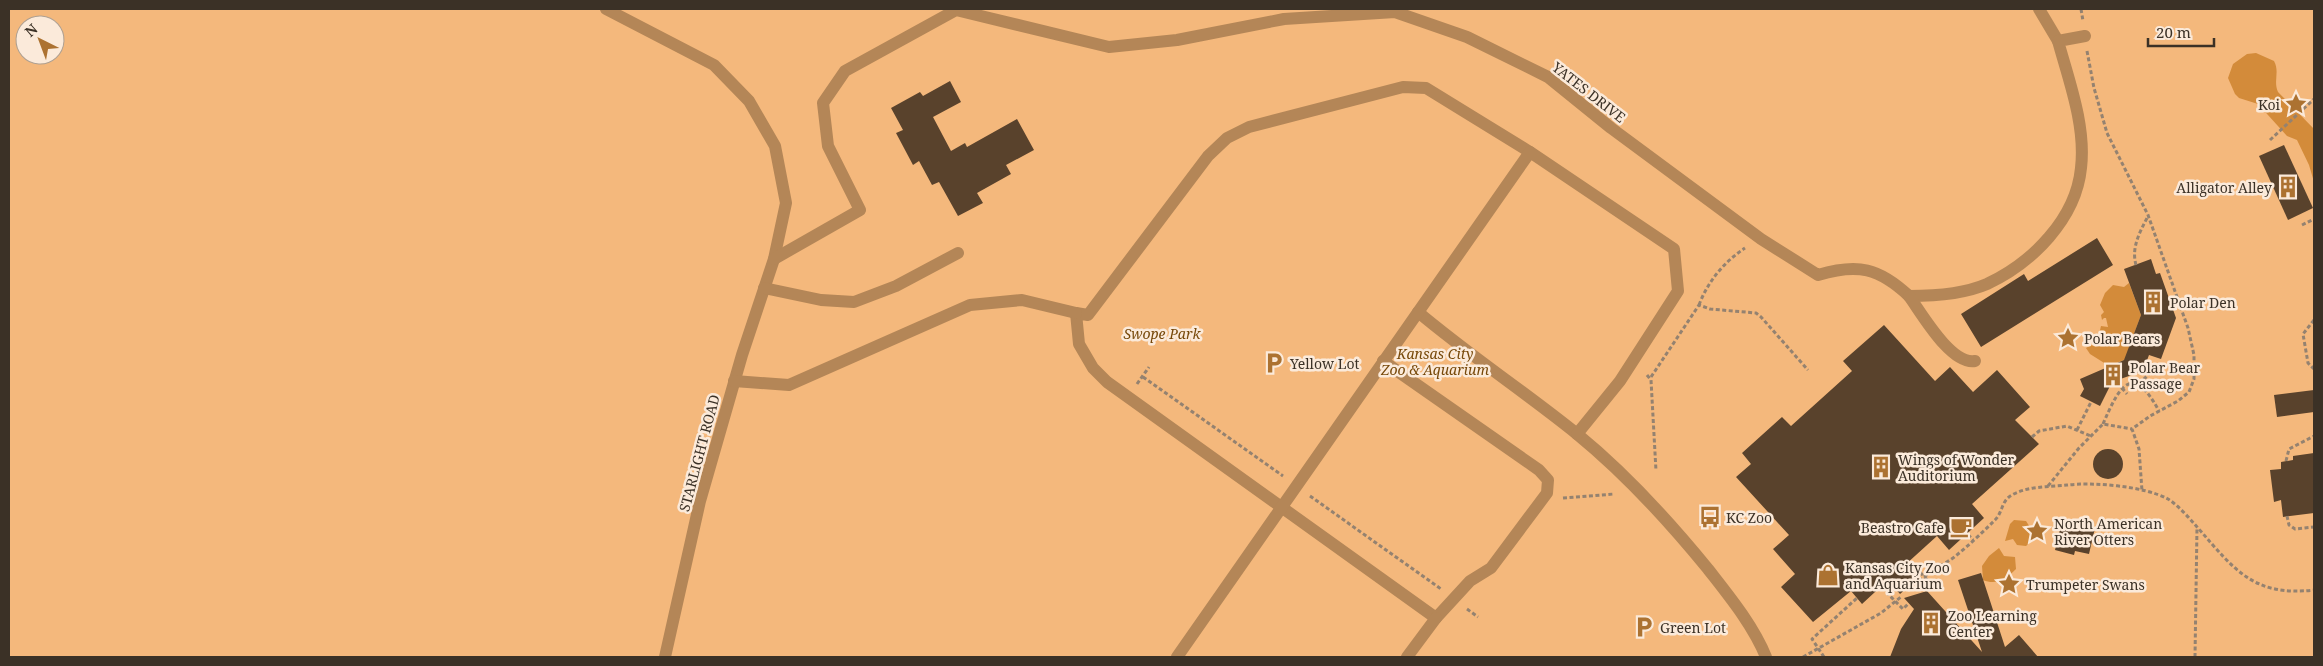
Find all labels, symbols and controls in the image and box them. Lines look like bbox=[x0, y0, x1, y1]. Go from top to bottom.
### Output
north arrow bbox=[15, 15, 65, 65]
scale bar bbox=[2148, 15, 2214, 47]
text: N bbox=[21, 19, 41, 41]
text: 20 m bbox=[2156, 22, 2191, 42]
street label: YATES DRIVE bbox=[1548, 57, 1630, 127]
place icon: Koi bbox=[2283, 91, 2309, 117]
place label: Koi bbox=[2258, 95, 2281, 114]
building icon: Alligator Alley bbox=[2275, 174, 2301, 200]
place label: Alligator Alley bbox=[2176, 178, 2272, 197]
building icon: Polar Den bbox=[2140, 289, 2166, 315]
place label: Polar Den bbox=[2170, 293, 2236, 312]
park label: Swope Park bbox=[1124, 324, 1201, 343]
place icon: Polar Bears bbox=[2055, 325, 2081, 351]
place label: Polar Bears bbox=[2084, 329, 2160, 348]
park label: Kansas City Zoo & Aquarium bbox=[1380, 344, 1489, 379]
parking icon: Yellow Lot bbox=[1261, 350, 1287, 376]
place label: Yellow Lot bbox=[1289, 354, 1360, 373]
place label: Polar Bear Passage bbox=[2130, 358, 2201, 393]
building icon: Polar Bear Passage bbox=[2100, 362, 2126, 388]
street label: STARLIGHT ROAD bbox=[674, 392, 724, 514]
place label: Wings of Wonder Auditorium bbox=[1898, 450, 2015, 485]
building icon: Wings of Wonder Auditorium bbox=[1868, 454, 1894, 480]
bus stop icon: KC Zoo bbox=[1697, 504, 1723, 530]
place label: KC Zoo bbox=[1726, 508, 1772, 527]
cafe icon: Beastro Cafe bbox=[1948, 514, 1974, 540]
place label: North American River Otters bbox=[2054, 514, 2162, 549]
place label: Beastro Cafe bbox=[1861, 518, 1944, 537]
place icon: North American River Otters bbox=[2024, 518, 2050, 544]
place label: Kansas City Zoo and Aquarium bbox=[1845, 558, 1950, 593]
shop icon: Kansas City Zoo and Aquarium bbox=[1815, 562, 1841, 588]
place icon: Trumpeter Swans bbox=[1996, 571, 2022, 597]
place label: Trumpeter Swans bbox=[2026, 575, 2145, 594]
place label: Zoo Learning Center bbox=[1948, 606, 2037, 641]
building icon: Zoo Learning Center bbox=[1918, 610, 1944, 636]
parking icon: Green Lot bbox=[1631, 614, 1657, 640]
place label: Green Lot bbox=[1660, 618, 1726, 637]

